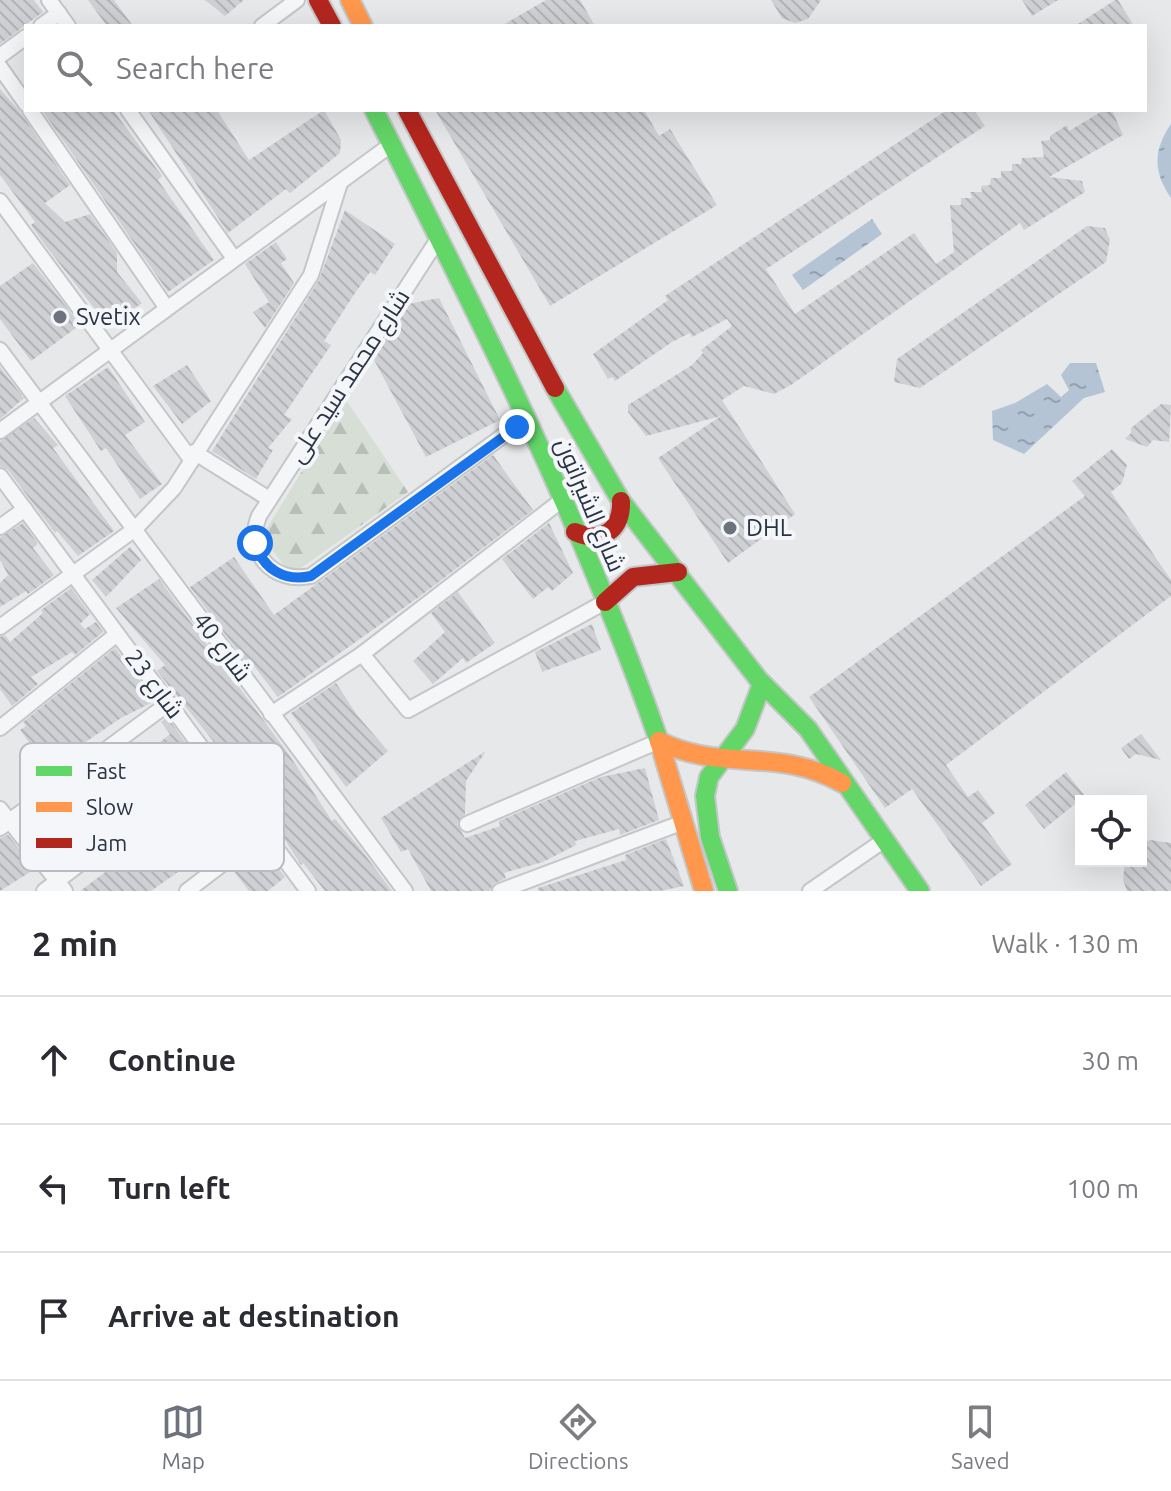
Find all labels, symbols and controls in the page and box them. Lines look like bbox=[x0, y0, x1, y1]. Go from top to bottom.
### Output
search box bbox=[24, 24, 1147, 112]
icon: search bbox=[52, 46, 96, 90]
text: Search here bbox=[116, 51, 275, 85]
street label: شارع محمد سيد على bbox=[282, 284, 417, 469]
place label: Svetix bbox=[76, 303, 141, 330]
marker: Svetix bbox=[51, 308, 69, 326]
route end bbox=[499, 409, 535, 445]
street label: شارع الشيراتون bbox=[547, 434, 631, 577]
place label: DHL bbox=[746, 514, 792, 541]
marker: DHL bbox=[721, 519, 739, 537]
route start bbox=[237, 525, 273, 561]
street label: شارع 40 bbox=[185, 607, 257, 688]
street label: شارع 23 bbox=[117, 644, 189, 725]
legend bbox=[20, 743, 284, 871]
text: Fast bbox=[86, 758, 127, 783]
text: Slow bbox=[86, 794, 133, 819]
map controls bbox=[1075, 795, 1147, 867]
button: locate bbox=[1075, 795, 1147, 867]
text: Jam bbox=[86, 830, 127, 855]
text: 2 min bbox=[32, 924, 118, 962]
text: Walk · 130 m bbox=[991, 929, 1139, 958]
icon: ahead bbox=[32, 1038, 76, 1082]
text: Continue bbox=[108, 1043, 236, 1077]
text: 30 m bbox=[1081, 1046, 1139, 1075]
icon: left bbox=[32, 1166, 76, 1210]
text: Turn left bbox=[108, 1171, 230, 1205]
text: 100 m bbox=[1067, 1174, 1139, 1203]
icon: arrive bbox=[32, 1294, 76, 1338]
text: Arrive at destination bbox=[108, 1299, 400, 1333]
tab: Map bbox=[161, 1400, 205, 1473]
tab: Directions bbox=[528, 1400, 628, 1473]
tab: Saved bbox=[951, 1400, 1010, 1473]

